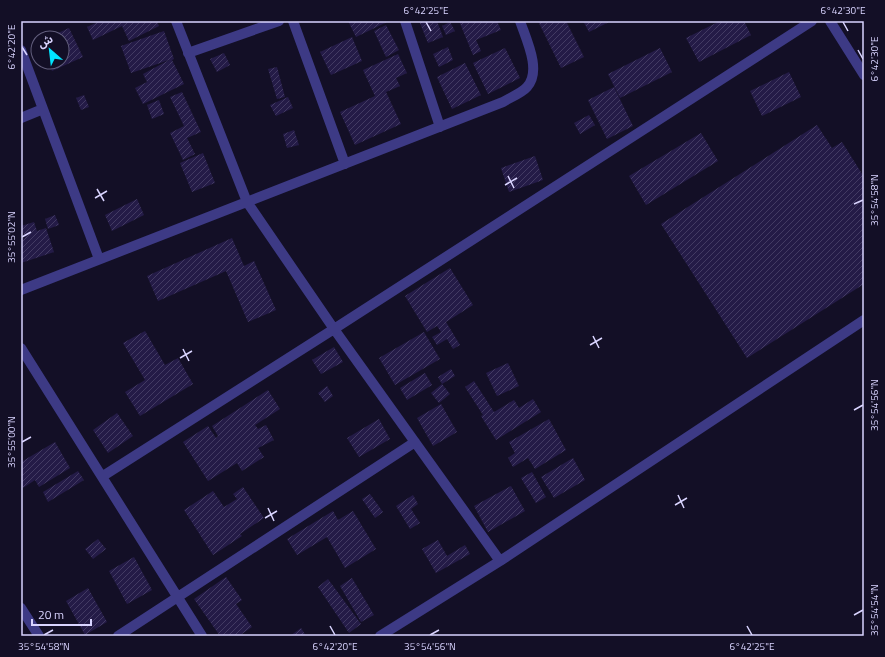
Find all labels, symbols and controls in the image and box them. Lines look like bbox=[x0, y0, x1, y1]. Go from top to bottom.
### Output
text: 6°42'25"E bbox=[404, 3, 449, 18]
text: 6°42'30"E bbox=[821, 3, 866, 18]
text: 6°42'20"E bbox=[4, 24, 19, 69]
north arrow bbox=[30, 30, 70, 70]
text: ش bbox=[35, 31, 56, 52]
text: 6°42'30"E bbox=[867, 36, 882, 81]
text: 35°54'58"N bbox=[867, 174, 882, 226]
text: 35°55'02"N bbox=[4, 211, 19, 263]
text: 35°54'56"N bbox=[867, 379, 882, 431]
text: 35°55'00"N bbox=[4, 416, 19, 468]
text: 35°54'54"N bbox=[867, 584, 882, 636]
scale bar bbox=[32, 601, 91, 627]
text: 20 m bbox=[38, 605, 64, 624]
text: 35°54'58"N bbox=[18, 639, 70, 654]
text: 6°42'20"E bbox=[313, 639, 358, 654]
text: 35°54'56"N bbox=[404, 639, 456, 654]
text: 6°42'25"E bbox=[730, 639, 775, 654]

